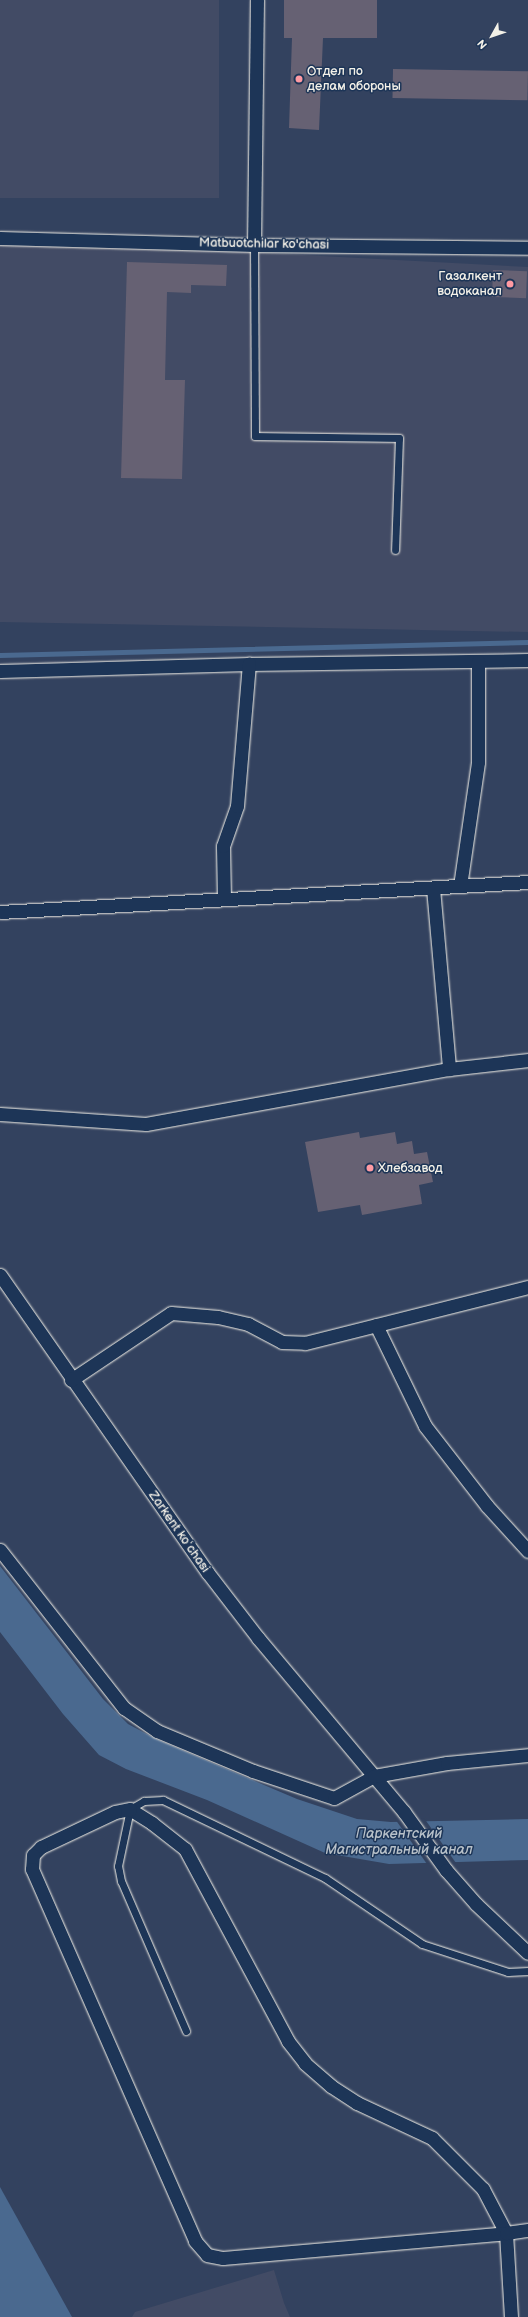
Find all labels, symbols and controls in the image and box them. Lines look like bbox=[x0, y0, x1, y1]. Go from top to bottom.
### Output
north arrow bbox=[472, 16, 512, 56]
text: N bbox=[475, 37, 490, 51]
place label: Отдел по делам обороны bbox=[307, 64, 401, 95]
marker: Отдел по делам обороны bbox=[294, 74, 304, 84]
street label: Matbuotchilar ko'chasi bbox=[199, 235, 329, 253]
place label: Газалкент водоканал bbox=[437, 269, 502, 300]
marker: Газалкент водоканал bbox=[505, 279, 515, 289]
place label: Хлебзавод bbox=[378, 1160, 443, 1176]
marker: Хлебзавод bbox=[365, 1163, 375, 1173]
street label: Zarkent koʻchasi bbox=[145, 1488, 213, 1576]
water label: Паркентский Магистральный канал bbox=[325, 1826, 473, 1858]

